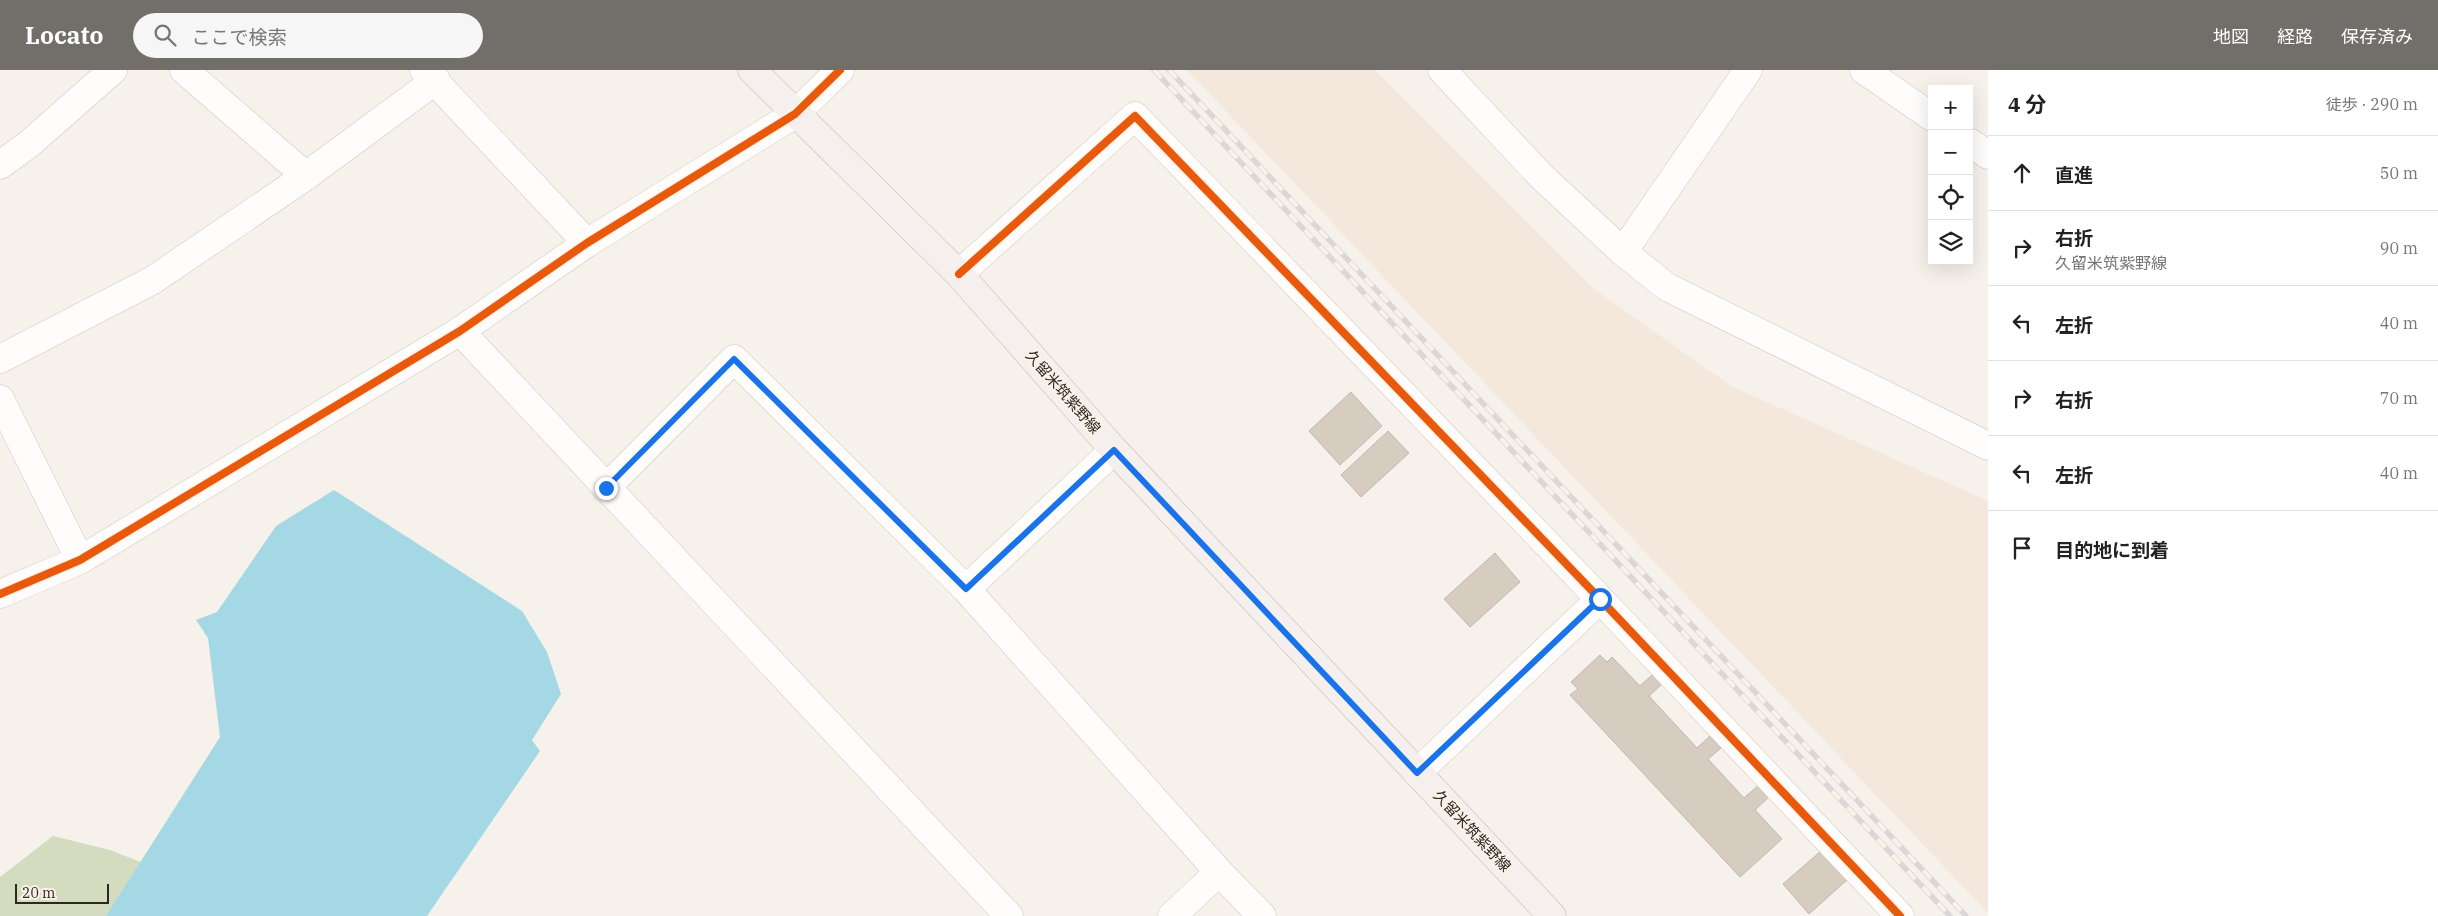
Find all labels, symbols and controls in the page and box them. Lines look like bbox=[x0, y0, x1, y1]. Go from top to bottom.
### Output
search box bbox=[133, 13, 483, 58]
text: Locato bbox=[25, 19, 103, 51]
icon: search bbox=[151, 21, 179, 49]
text: ここで検索 bbox=[191, 25, 287, 49]
text: 地図 bbox=[2213, 25, 2249, 48]
text: 経路 bbox=[2277, 25, 2313, 48]
text: 保存済み bbox=[2341, 25, 2413, 48]
map controls bbox=[1928, 85, 1973, 265]
button: + bbox=[1928, 85, 1973, 130]
text: 4 分 bbox=[2008, 90, 2046, 118]
text: 徒歩 · 290 m bbox=[2326, 94, 2418, 114]
button: − bbox=[1928, 130, 1973, 175]
icon: ahead bbox=[2008, 159, 2036, 187]
text: 直進 bbox=[2055, 163, 2093, 187]
text: 50 m bbox=[2380, 163, 2418, 183]
button: locate bbox=[1928, 175, 1973, 220]
button: layers bbox=[1928, 220, 1973, 265]
text: 右折 bbox=[2055, 226, 2093, 250]
icon: right bbox=[2008, 234, 2036, 262]
text: 90 m bbox=[2380, 238, 2418, 258]
text: 久留米筑紫野線 bbox=[2055, 253, 2167, 273]
icon: left bbox=[2008, 309, 2036, 337]
text: 左折 bbox=[2055, 313, 2093, 337]
text: 40 m bbox=[2380, 313, 2418, 333]
street label: 久留米筑紫野線 bbox=[1022, 346, 1105, 438]
icon: right bbox=[2008, 384, 2036, 412]
text: 右折 bbox=[2055, 388, 2093, 412]
text: 70 m bbox=[2380, 388, 2418, 408]
icon: left bbox=[2008, 459, 2036, 487]
text: 左折 bbox=[2055, 463, 2093, 487]
text: 40 m bbox=[2380, 463, 2418, 483]
route end bbox=[595, 477, 618, 500]
icon: arrive bbox=[2008, 534, 2036, 562]
text: 目的地に到着 bbox=[2055, 538, 2169, 562]
route start bbox=[1589, 588, 1612, 611]
street label: 久留米筑紫野線 bbox=[1430, 786, 1515, 876]
scale bar bbox=[15, 881, 109, 904]
text: 20 m bbox=[22, 884, 55, 902]

